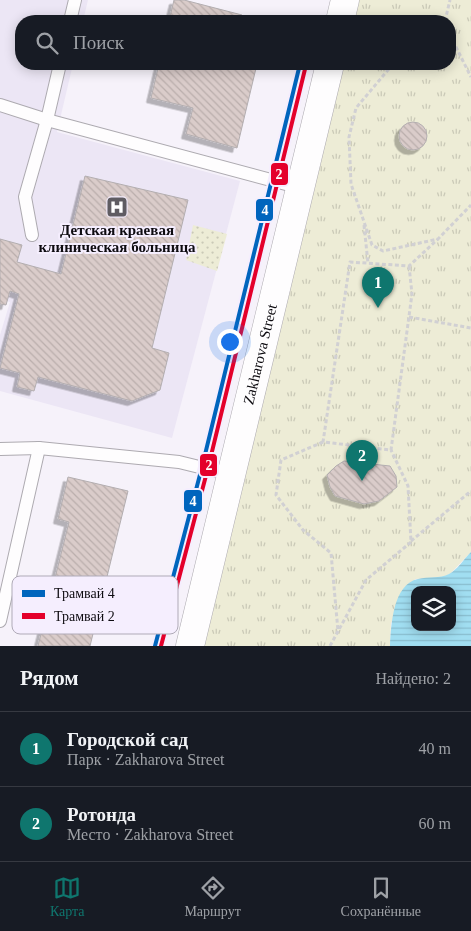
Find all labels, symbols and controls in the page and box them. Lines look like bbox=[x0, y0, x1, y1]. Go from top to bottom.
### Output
search box bbox=[15, 15, 456, 70]
icon: search bbox=[33, 29, 61, 57]
text: Поиск bbox=[73, 32, 124, 53]
line badge: 2 bbox=[270, 162, 289, 186]
text: 2 bbox=[276, 167, 283, 182]
hospital icon: Детская краевая клиническая больница bbox=[105, 195, 129, 219]
line badge: 4 bbox=[255, 198, 274, 222]
text: 4 bbox=[262, 203, 269, 218]
place label: Детская краевая клиническая больница bbox=[38, 222, 196, 255]
pin: 1 bbox=[362, 267, 394, 308]
street label: Zakharova Street bbox=[240, 302, 280, 406]
your location bbox=[217, 329, 243, 355]
pin: 2 bbox=[346, 440, 378, 481]
line badge: 2 bbox=[199, 453, 218, 477]
text: 2 bbox=[206, 458, 213, 473]
line badge: 4 bbox=[183, 489, 203, 513]
text: 4 bbox=[190, 494, 197, 509]
legend bbox=[12, 576, 178, 634]
text: Трамвай 4 bbox=[54, 586, 115, 601]
map controls bbox=[411, 586, 456, 631]
button: layers bbox=[411, 586, 456, 631]
text: Трамвай 2 bbox=[54, 609, 115, 624]
text: Рядом bbox=[20, 666, 79, 690]
text: Найдено: 2 bbox=[376, 670, 451, 687]
text: Городской сад bbox=[67, 729, 188, 750]
text: 1 bbox=[32, 740, 40, 757]
text: 40 m bbox=[419, 740, 451, 757]
text: Парк · Zakharova Street bbox=[67, 751, 224, 768]
text: Ротонда bbox=[67, 804, 136, 825]
text: 2 bbox=[32, 815, 40, 832]
text: 60 m bbox=[419, 815, 451, 832]
text: Место · Zakharova Street bbox=[67, 826, 233, 843]
tab: Карта bbox=[50, 874, 85, 920]
tab: Маршрут bbox=[184, 874, 241, 920]
tab: Сохранённые bbox=[341, 874, 421, 920]

